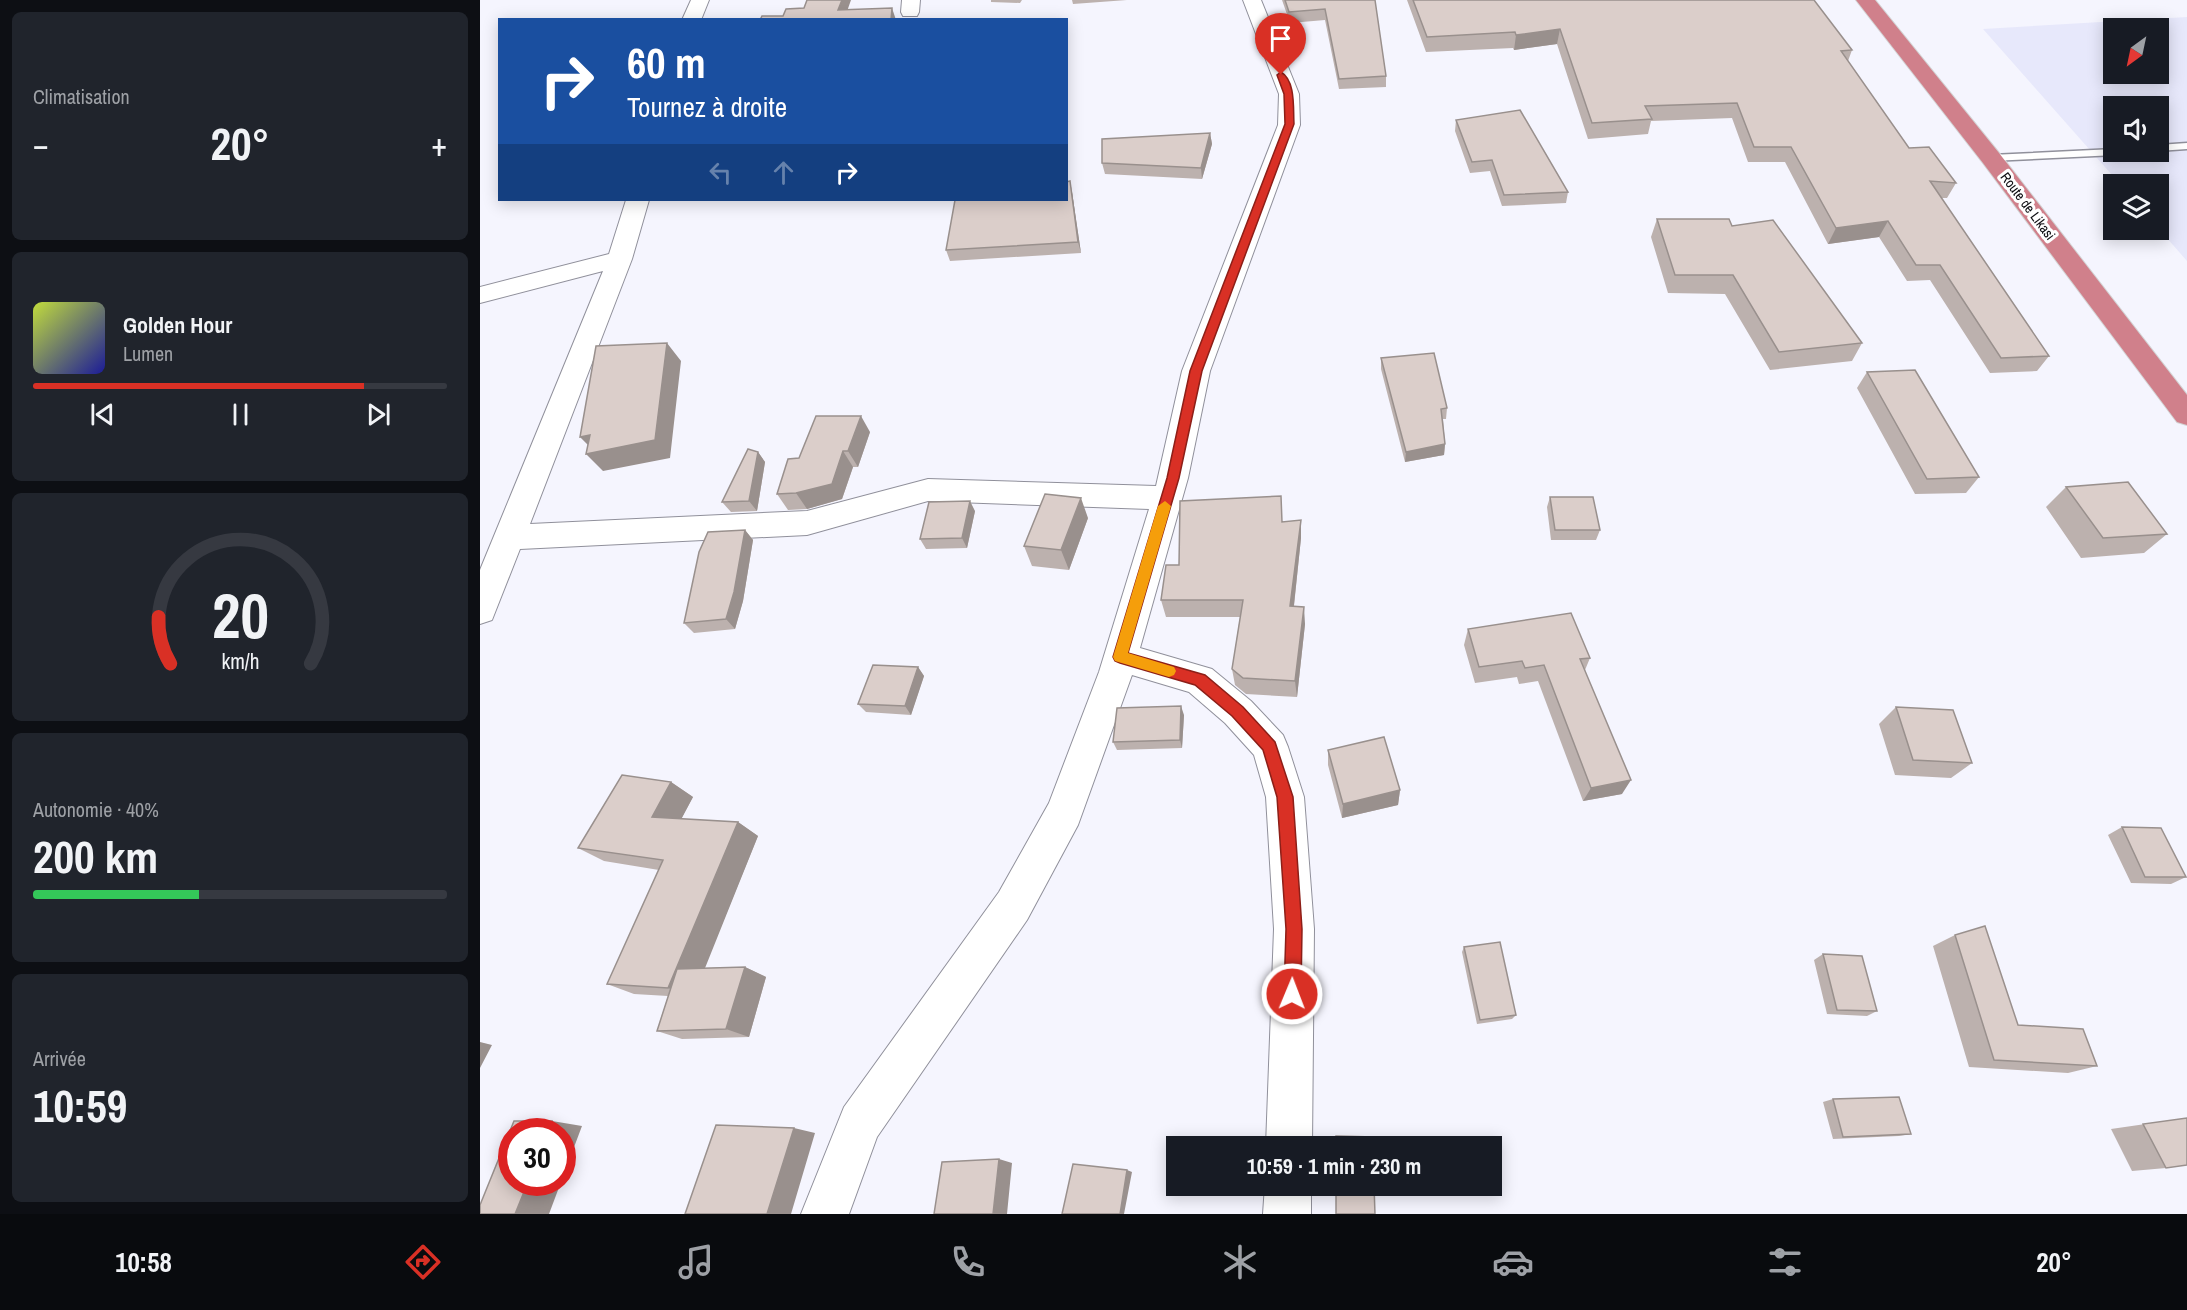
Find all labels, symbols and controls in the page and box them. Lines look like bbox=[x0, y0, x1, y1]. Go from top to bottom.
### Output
pin bbox=[1255, 13, 1306, 75]
north arrow bbox=[2103, 18, 2169, 84]
map controls bbox=[2103, 18, 2169, 240]
icon: arrive bbox=[1264, 22, 1297, 55]
text: 60 m bbox=[627, 35, 706, 91]
icon: right bbox=[528, 42, 606, 120]
text: Climatisation bbox=[33, 83, 130, 110]
text: Tournez à droite bbox=[627, 89, 787, 125]
button: sound bbox=[2103, 96, 2169, 162]
text: 20° bbox=[210, 113, 270, 174]
text: − bbox=[33, 122, 49, 166]
text: + bbox=[431, 122, 447, 166]
icon: left bbox=[704, 156, 737, 189]
icon: ahead bbox=[767, 156, 800, 189]
icon: right bbox=[830, 156, 863, 189]
street label: Route de Likasi bbox=[1997, 168, 2059, 244]
button: layers bbox=[2103, 174, 2169, 240]
text: Golden Hour bbox=[123, 310, 232, 340]
text: Lumen bbox=[123, 340, 173, 367]
icon: previous bbox=[86, 398, 119, 431]
icon: pause bbox=[224, 398, 257, 431]
icon: next bbox=[362, 398, 395, 431]
text: 20 bbox=[212, 573, 268, 657]
text: km/h bbox=[221, 647, 259, 676]
text: Autonomie · 40% bbox=[33, 796, 159, 823]
text: 200 km bbox=[33, 826, 158, 887]
position arrow bbox=[1260, 962, 1324, 1026]
text: Arrivée bbox=[33, 1045, 86, 1072]
text: 10:59 bbox=[33, 1075, 127, 1136]
speed limit sign: 30 bbox=[498, 1118, 576, 1196]
text: 10:59 · 1 min · 230 m bbox=[1247, 1151, 1421, 1181]
icon: directions bbox=[402, 1241, 444, 1283]
icon: music bbox=[675, 1241, 717, 1283]
icon: phone bbox=[947, 1241, 989, 1283]
icon: climate bbox=[1219, 1241, 1261, 1283]
icon: car bbox=[1492, 1241, 1534, 1283]
icon: filters bbox=[1764, 1241, 1806, 1283]
text: 10:58 bbox=[115, 1244, 172, 1280]
text: 20° bbox=[2036, 1244, 2072, 1280]

